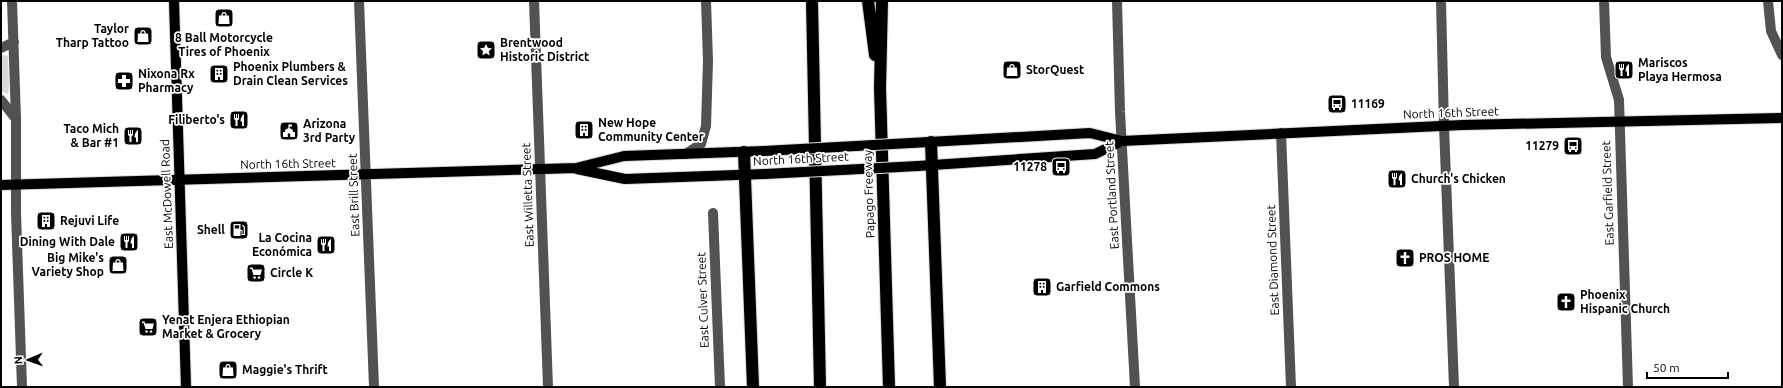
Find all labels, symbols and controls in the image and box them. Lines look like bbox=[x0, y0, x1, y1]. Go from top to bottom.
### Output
shop icon: 8 Ball Motorcycle Tires of Phoenix bbox=[213, 7, 235, 29]
place label: Taylor Tharp Tattoo bbox=[56, 22, 129, 49]
shop icon: Taylor Tharp Tattoo bbox=[132, 25, 154, 47]
place label: 8 Ball Motorcycle Tires of Phoenix bbox=[175, 31, 273, 58]
place label: Brentwood Historic District bbox=[500, 36, 589, 63]
place icon: Brentwood Historic District bbox=[475, 39, 497, 61]
place label: Mariscos Playa Hermosa bbox=[1638, 56, 1722, 83]
shop icon: StorQuest bbox=[1001, 59, 1023, 81]
restaurant icon: Mariscos Playa Hermosa bbox=[1613, 59, 1635, 81]
place label: Phoenix Plumbers & Drain Clean Services bbox=[233, 60, 348, 87]
building icon: Phoenix Plumbers & Drain Clean Services bbox=[208, 63, 230, 85]
place label: StorQuest bbox=[1026, 63, 1084, 76]
place label: Nixona Rx Pharmacy bbox=[138, 67, 195, 94]
pharmacy icon: Nixona Rx Pharmacy bbox=[113, 70, 135, 92]
bus stop icon: 11169 bbox=[1326, 93, 1348, 115]
place label: 11169 bbox=[1351, 97, 1385, 110]
street label: North 16th Street bbox=[1403, 104, 1499, 121]
restaurant icon: Filiberto's bbox=[228, 109, 250, 131]
place label: Filiberto's bbox=[168, 113, 225, 126]
place label: New Hope Community Center bbox=[598, 116, 704, 143]
place label: Arizona 3rd Party bbox=[303, 117, 356, 144]
building icon: New Hope Community Center bbox=[573, 119, 595, 141]
public building icon: Arizona 3rd Party bbox=[278, 120, 300, 142]
place label: Taco Mich & Bar #1 bbox=[63, 122, 119, 149]
restaurant icon: Taco Mich & Bar #1 bbox=[122, 125, 144, 147]
bus stop icon: 11279 bbox=[1562, 135, 1584, 157]
street label: East McDowell Road bbox=[158, 139, 175, 249]
place label: 11279 bbox=[1525, 139, 1559, 152]
street label: East Portland Street bbox=[1102, 140, 1121, 249]
street label: East Garfield Street bbox=[1599, 140, 1616, 246]
street label: East Willetta Street bbox=[519, 142, 536, 247]
street label: North 16th Street bbox=[753, 149, 849, 167]
street label: Papago Freeway bbox=[860, 149, 877, 238]
street label: East Brill Street bbox=[346, 153, 361, 237]
street label: North 16th Street bbox=[240, 156, 336, 171]
bus stop icon: 11278 bbox=[1050, 156, 1072, 178]
place label: 11278 bbox=[1013, 160, 1047, 173]
restaurant icon: Church's Chicken bbox=[1386, 168, 1408, 190]
place label: Church's Chicken bbox=[1411, 172, 1506, 185]
street label: East Diamond Street bbox=[1264, 204, 1281, 316]
building icon: Rejuvi Life bbox=[35, 210, 57, 232]
place label: Rejuvi Life bbox=[60, 214, 119, 227]
fuel station icon: Shell bbox=[228, 219, 250, 241]
place label: Shell bbox=[197, 223, 225, 236]
restaurant icon: Dining With Dale bbox=[118, 231, 140, 253]
place label: La Cocina Económica bbox=[252, 231, 312, 258]
restaurant icon: La Cocina Económica bbox=[315, 234, 337, 256]
place label: Dining With Dale bbox=[20, 235, 115, 248]
church icon: PROS HOME bbox=[1394, 247, 1416, 269]
place label: Big Mike's Variety Shop bbox=[32, 251, 104, 278]
place label: PROS HOME bbox=[1419, 251, 1489, 264]
street label: East Culver Street bbox=[694, 252, 711, 348]
shop icon: Big Mike's Variety Shop bbox=[107, 254, 129, 276]
supermarket icon: Circle K bbox=[245, 262, 267, 284]
place label: Circle K bbox=[270, 266, 313, 279]
building icon: Garfield Commons bbox=[1031, 276, 1053, 298]
place label: Garfield Commons bbox=[1056, 280, 1160, 293]
place label: Phoenix Hispanic Church bbox=[1580, 288, 1670, 315]
church icon: Phoenix Hispanic Church bbox=[1555, 291, 1577, 313]
place label: Yenat Enjera Ethiopian Market & Grocery bbox=[162, 313, 290, 340]
supermarket icon: Yenat Enjera Ethiopian Market & Grocery bbox=[137, 316, 159, 338]
north arrow bbox=[8, 340, 48, 380]
scale bar bbox=[1647, 354, 1728, 380]
text: N bbox=[12, 356, 24, 365]
shop icon: Maggie's Thrift bbox=[217, 359, 239, 381]
text: 50 m bbox=[1653, 361, 1680, 374]
place label: Maggie's Thrift bbox=[242, 363, 328, 376]

